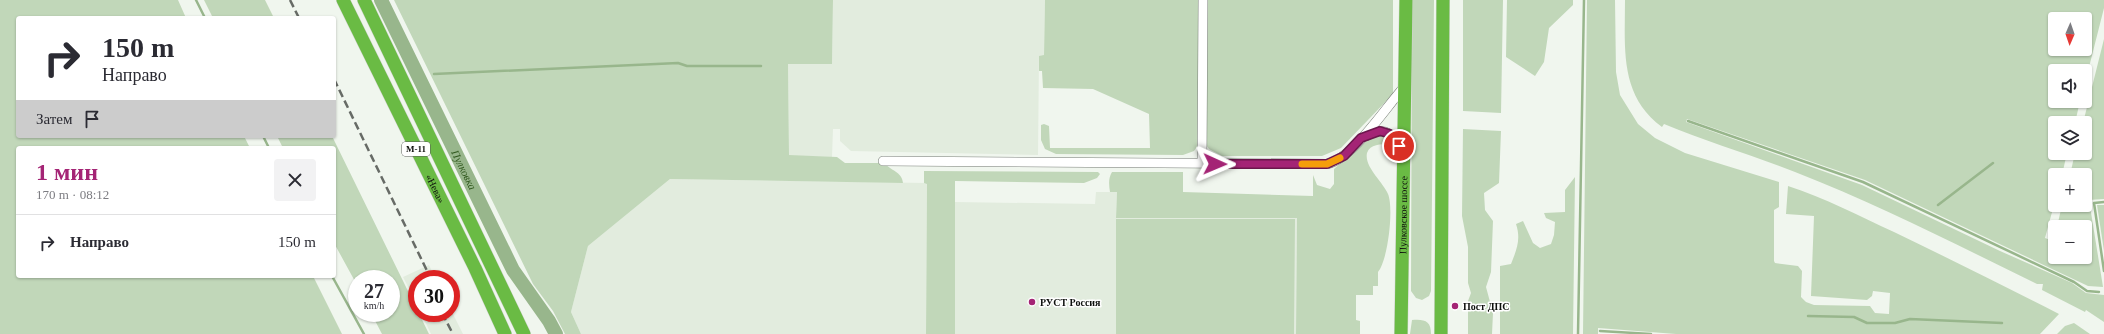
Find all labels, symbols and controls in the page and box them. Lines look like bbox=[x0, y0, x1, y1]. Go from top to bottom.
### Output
north arrow bbox=[2048, 12, 2092, 56]
map controls bbox=[2048, 12, 2092, 264]
icon: right bbox=[36, 32, 88, 84]
text: 150 m bbox=[102, 32, 174, 63]
button: sound bbox=[2048, 64, 2092, 108]
text: Направо bbox=[102, 65, 167, 85]
icon: arrive bbox=[81, 108, 103, 130]
text: Затем bbox=[36, 111, 73, 127]
button: layers bbox=[2048, 116, 2092, 160]
pin bbox=[1382, 129, 1416, 163]
icon: arrive bbox=[1388, 135, 1410, 157]
road number: М-11 bbox=[402, 142, 430, 156]
position arrow bbox=[1194, 143, 1236, 185]
water label: Пулковка bbox=[449, 147, 479, 192]
text: 1 мин bbox=[36, 159, 98, 185]
button: close bbox=[274, 159, 316, 201]
button: + bbox=[2048, 168, 2092, 212]
street label: «Нева» bbox=[424, 172, 448, 205]
street label: Пулковское шоссе bbox=[1397, 175, 1409, 254]
text: 170 m · 08:12 bbox=[36, 187, 109, 202]
button: − bbox=[2048, 220, 2092, 264]
icon: right bbox=[36, 232, 58, 254]
text: Направо bbox=[70, 234, 129, 250]
text: 150 m bbox=[278, 234, 316, 250]
speed limit sign: 30 bbox=[408, 270, 460, 322]
text: 27 bbox=[364, 280, 384, 302]
marker: РУСТ Россия bbox=[1027, 297, 1037, 307]
place label: РУСТ Россия bbox=[1040, 297, 1101, 308]
text: km/h bbox=[364, 300, 384, 311]
marker: Пост ДПС bbox=[1450, 301, 1460, 311]
place label: Пост ДПС bbox=[1463, 301, 1510, 312]

